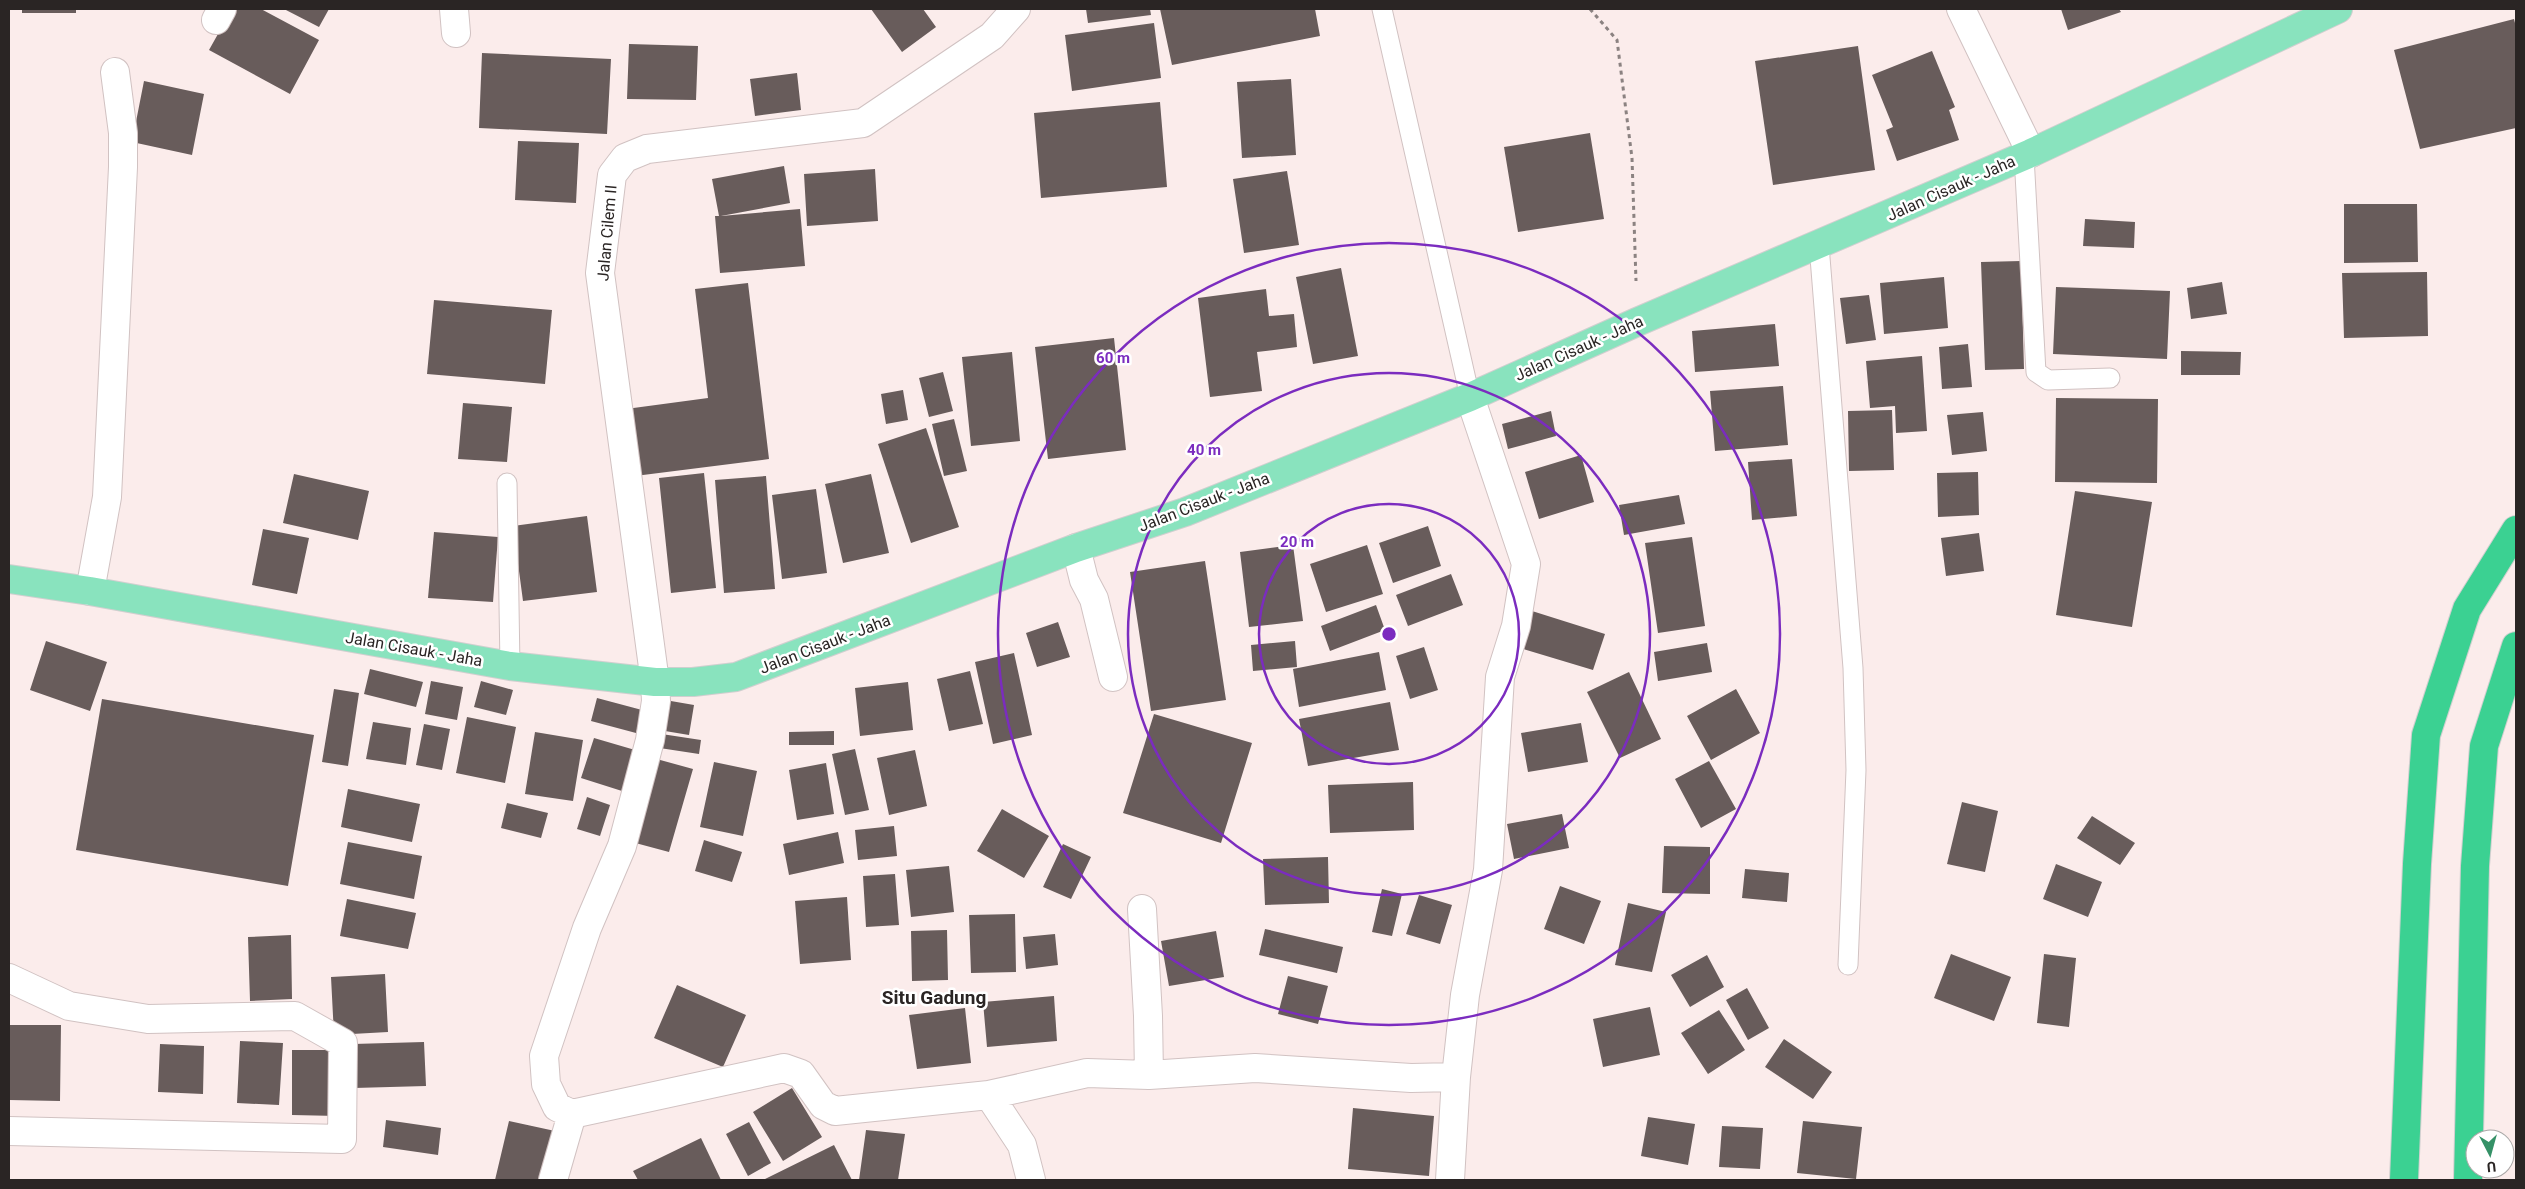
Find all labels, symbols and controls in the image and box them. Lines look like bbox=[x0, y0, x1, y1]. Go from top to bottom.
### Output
street label: Jalan Cisauk - Jaha bbox=[1884, 151, 2018, 225]
street label: Jalan Cilem II bbox=[593, 184, 621, 282]
street label: Jalan Cisauk - Jaha bbox=[1512, 311, 1646, 385]
text: 60 m bbox=[1096, 349, 1130, 367]
text: 40 m bbox=[1187, 441, 1221, 459]
street label: Jalan Cisauk - Jaha bbox=[1136, 468, 1272, 536]
text: 20 m bbox=[1280, 533, 1314, 551]
street label: Jalan Cisauk - Jaha bbox=[757, 610, 893, 678]
centre of rings bbox=[1380, 625, 1398, 643]
street label: Jalan Cisauk - Jaha bbox=[344, 628, 484, 670]
district label: Situ Gadung bbox=[882, 986, 986, 1009]
north arrow bbox=[2465, 1129, 2515, 1179]
text: U bbox=[2486, 1158, 2497, 1175]

